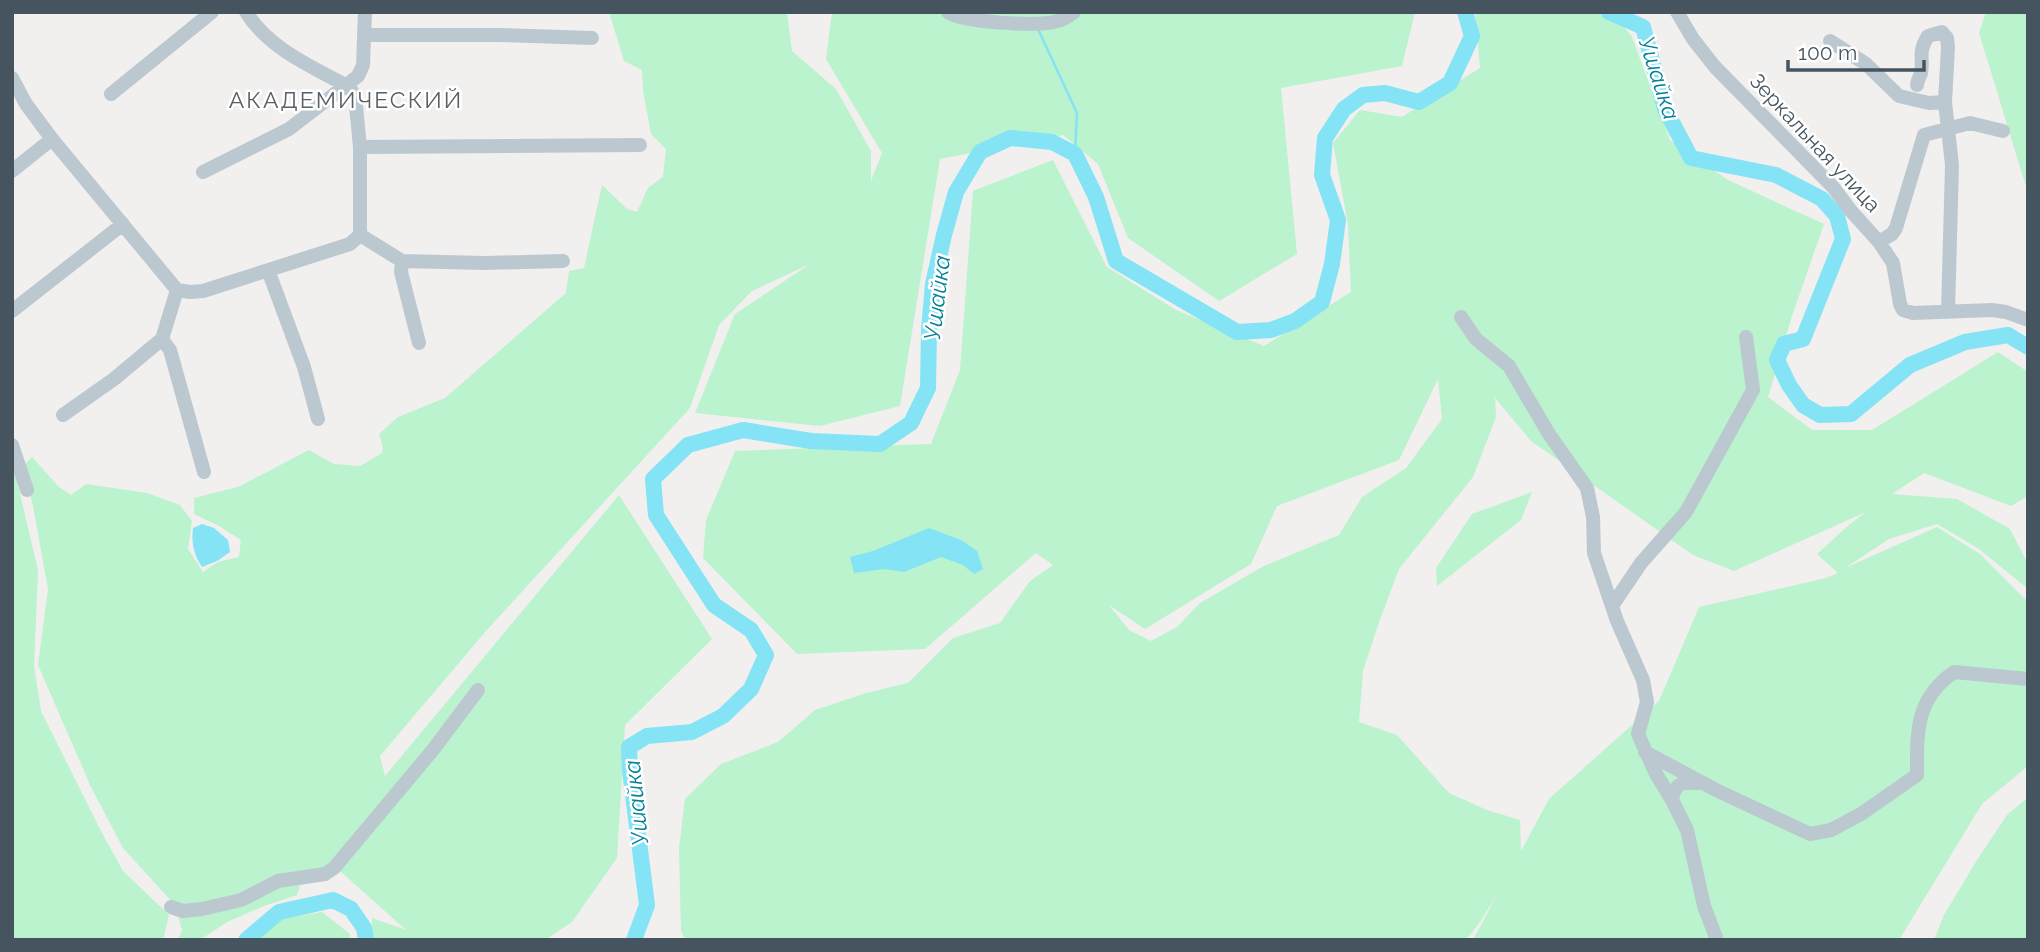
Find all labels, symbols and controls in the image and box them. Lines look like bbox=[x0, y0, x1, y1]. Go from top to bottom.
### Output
scale bar bbox=[1788, 28, 1924, 72]
water label: Ушайка bbox=[1633, 33, 1686, 123]
text: 100 m bbox=[1798, 40, 1857, 65]
street label: Зеркальная улица bbox=[1745, 68, 1886, 217]
district label: АКАДЕМИЧЕСКИЙ bbox=[229, 86, 463, 113]
water label: Ушайка bbox=[918, 253, 955, 342]
water label: Ушайка bbox=[618, 759, 653, 847]

